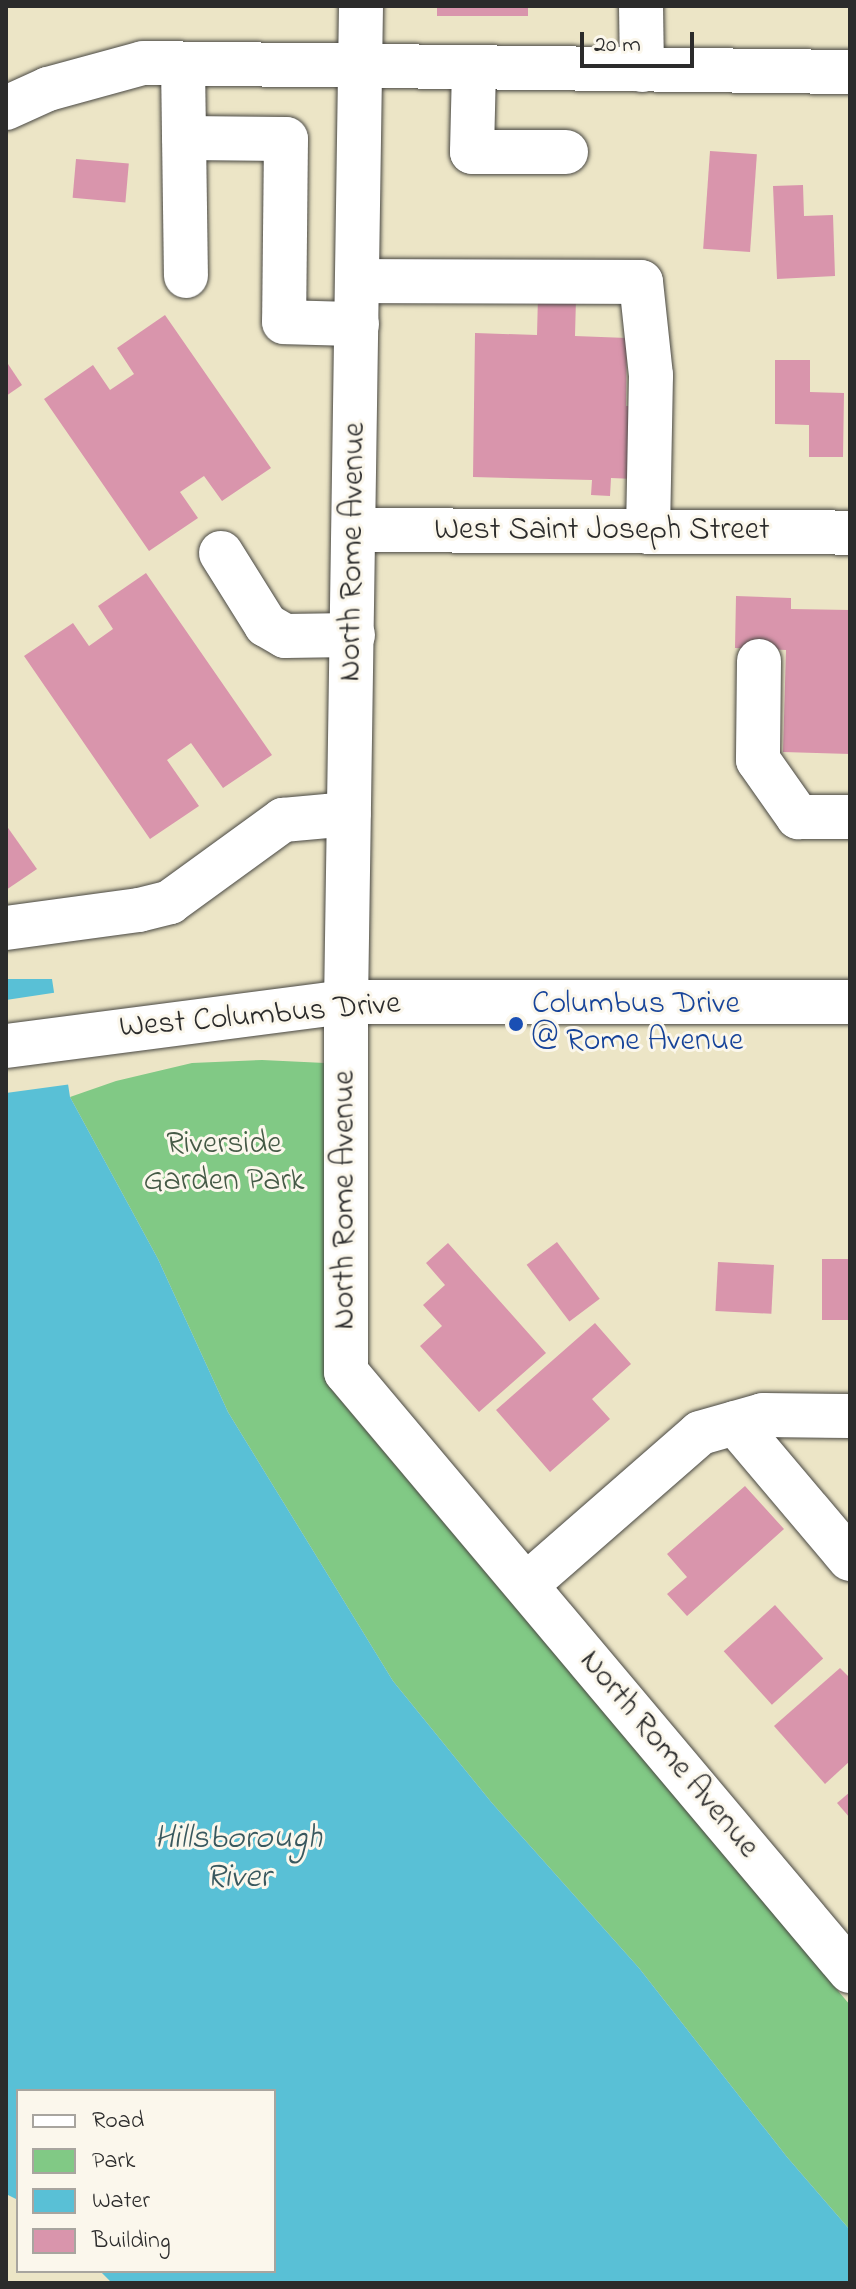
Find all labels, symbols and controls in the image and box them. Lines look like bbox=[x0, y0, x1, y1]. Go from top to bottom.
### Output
scale bar bbox=[584, 16, 698, 66]
text: 20 m bbox=[594, 28, 641, 63]
street label: North Rome Avenue bbox=[333, 422, 375, 682]
street label: West Saint Joseph Street bbox=[434, 512, 770, 550]
street label: West Columbus Drive bbox=[118, 986, 402, 1048]
place label: Columbus Drive @ Rome Avenue bbox=[532, 987, 743, 1062]
marker: Columbus Drive @ Rome Avenue bbox=[507, 1015, 525, 1033]
street label: North Rome Avenue bbox=[327, 1070, 365, 1330]
park label: Riverside Garden Park bbox=[143, 1127, 305, 1202]
street label: North Rome Avenue bbox=[570, 1643, 766, 1867]
water label: Hillsborough River bbox=[154, 1819, 322, 1898]
legend bbox=[16, 2089, 276, 2273]
text: Road bbox=[92, 2104, 144, 2139]
text: Park bbox=[92, 2144, 135, 2179]
text: Water bbox=[92, 2184, 150, 2219]
text: Building bbox=[92, 2224, 171, 2259]

